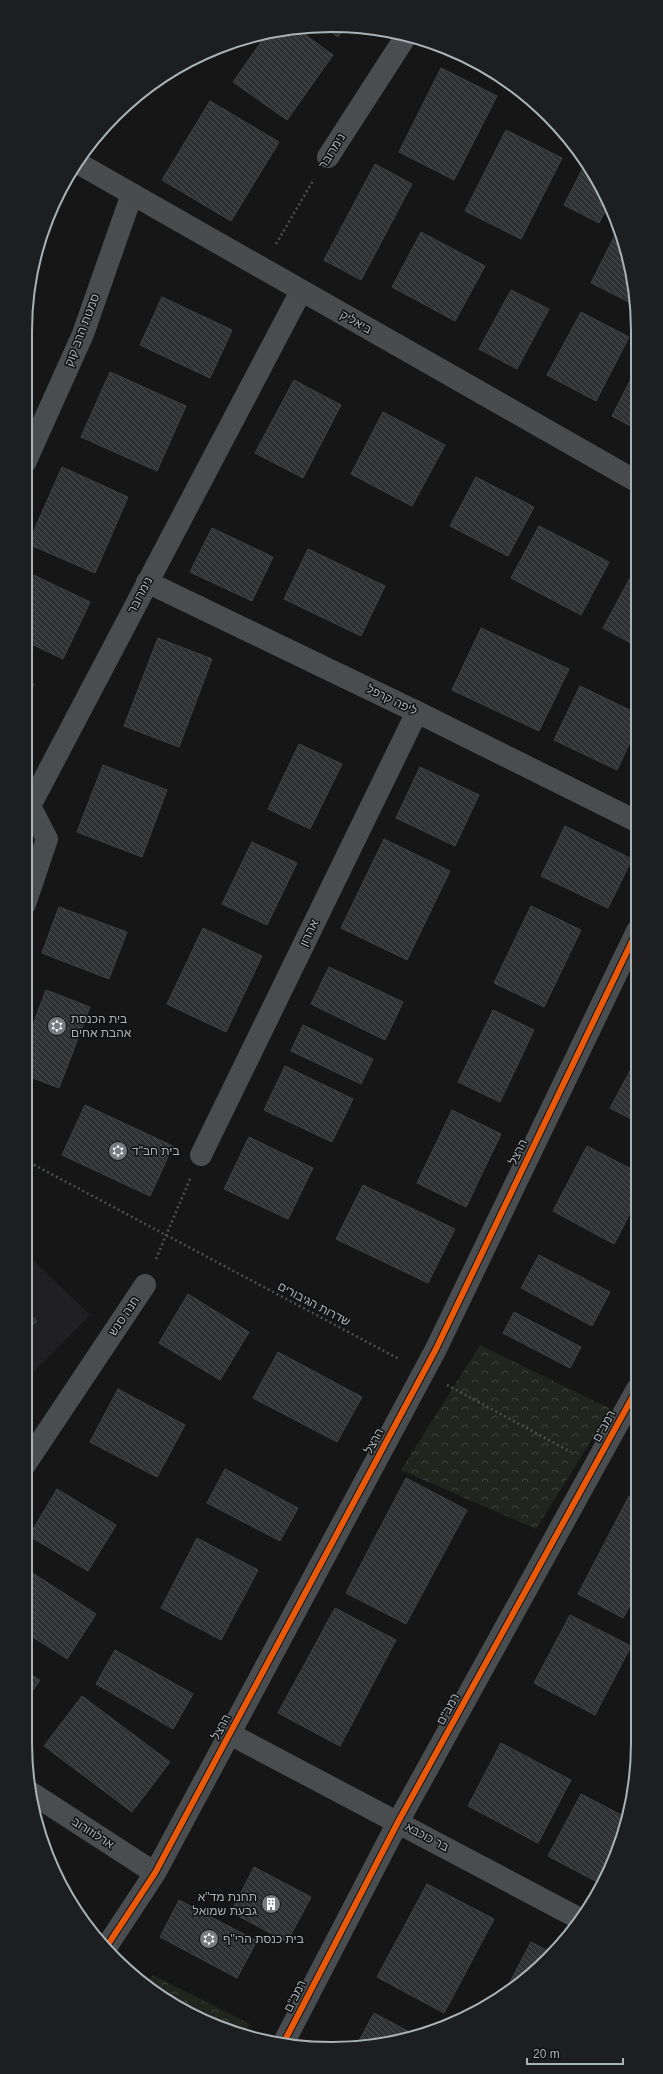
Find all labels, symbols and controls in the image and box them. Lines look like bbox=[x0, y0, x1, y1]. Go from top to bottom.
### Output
street label: נימרובר bbox=[316, 131, 348, 171]
street label: סמטת הרב קוק bbox=[62, 291, 102, 368]
street label: ביאליק bbox=[338, 307, 374, 337]
street label: נימרובר bbox=[125, 575, 155, 615]
street label: ליפה קרפל bbox=[365, 682, 419, 718]
street label: אהרון bbox=[297, 917, 322, 949]
place label: בית הכנסת אהבת אחים bbox=[71, 1012, 132, 1040]
synagogue icon: בית הכנסת אהבת אחים bbox=[46, 1015, 68, 1037]
street label: הרצל bbox=[506, 1137, 530, 1167]
synagogue icon: בית חב"ד bbox=[107, 1140, 129, 1162]
place label: בית חב"ד bbox=[132, 1144, 180, 1158]
street label: שדרות הגיבורים bbox=[275, 1279, 353, 1329]
street label: חנה סנש bbox=[106, 1294, 142, 1338]
street label: רמב"ם bbox=[590, 1408, 618, 1444]
street label: הרצל bbox=[361, 1426, 387, 1456]
street label: רמב"ם bbox=[434, 1691, 462, 1727]
street label: הרצל bbox=[208, 1712, 234, 1742]
street label: ארלוזורוב bbox=[69, 1814, 117, 1852]
street label: בר כוכבא bbox=[403, 1820, 451, 1854]
place label: תחנת מד"א גבעת שמואל bbox=[193, 1890, 257, 1918]
building icon: תחנת מד"א גבעת שמואל bbox=[260, 1893, 282, 1915]
synagogue icon: בית כנסת הרי"ף bbox=[198, 1928, 220, 1950]
place label: בית כנסת הרי"ף bbox=[223, 1932, 304, 1946]
street label: רמב"ם bbox=[281, 1978, 309, 2014]
scale bar bbox=[527, 2040, 623, 2066]
text: 20 m bbox=[533, 2047, 560, 2061]

